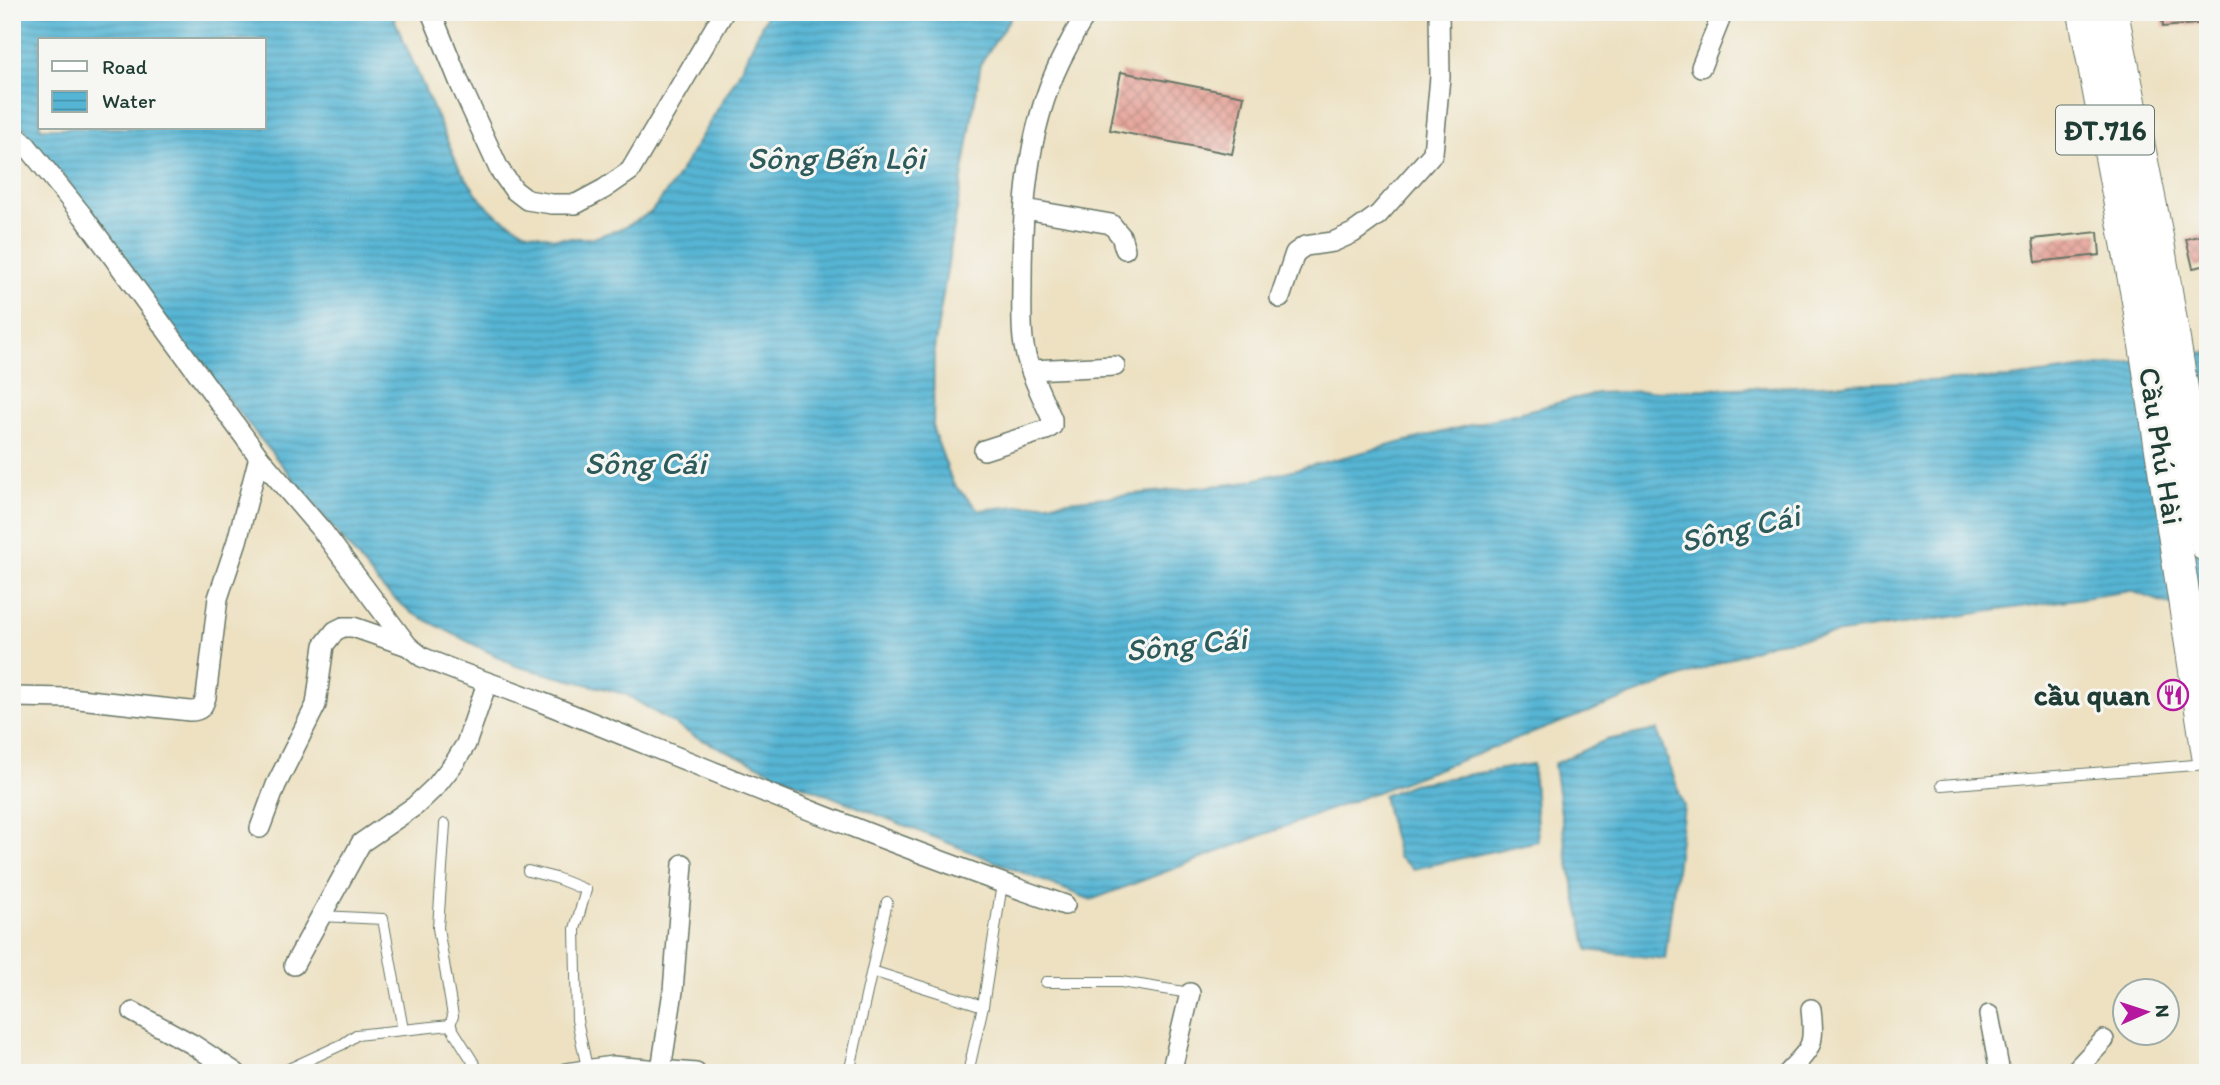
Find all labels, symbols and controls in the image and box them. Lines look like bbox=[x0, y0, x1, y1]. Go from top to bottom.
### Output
legend bbox=[38, 38, 266, 130]
text: Road bbox=[102, 54, 148, 79]
text: Water bbox=[102, 88, 156, 113]
road number: ĐT.716 bbox=[2056, 106, 2154, 154]
water label: Sông Bến Lội bbox=[747, 139, 928, 177]
street label: Cầu Phú Hài bbox=[2131, 365, 2192, 527]
water label: Sông Cái bbox=[584, 444, 708, 482]
water label: Sông Cái bbox=[1677, 495, 1806, 560]
water label: Sông Cái bbox=[1124, 618, 1251, 669]
place label: cầu quan bbox=[2034, 676, 2151, 713]
restaurant icon: cầu quan bbox=[2156, 678, 2190, 712]
north arrow bbox=[2112, 976, 2182, 1046]
text: N bbox=[2151, 1004, 2174, 1018]

